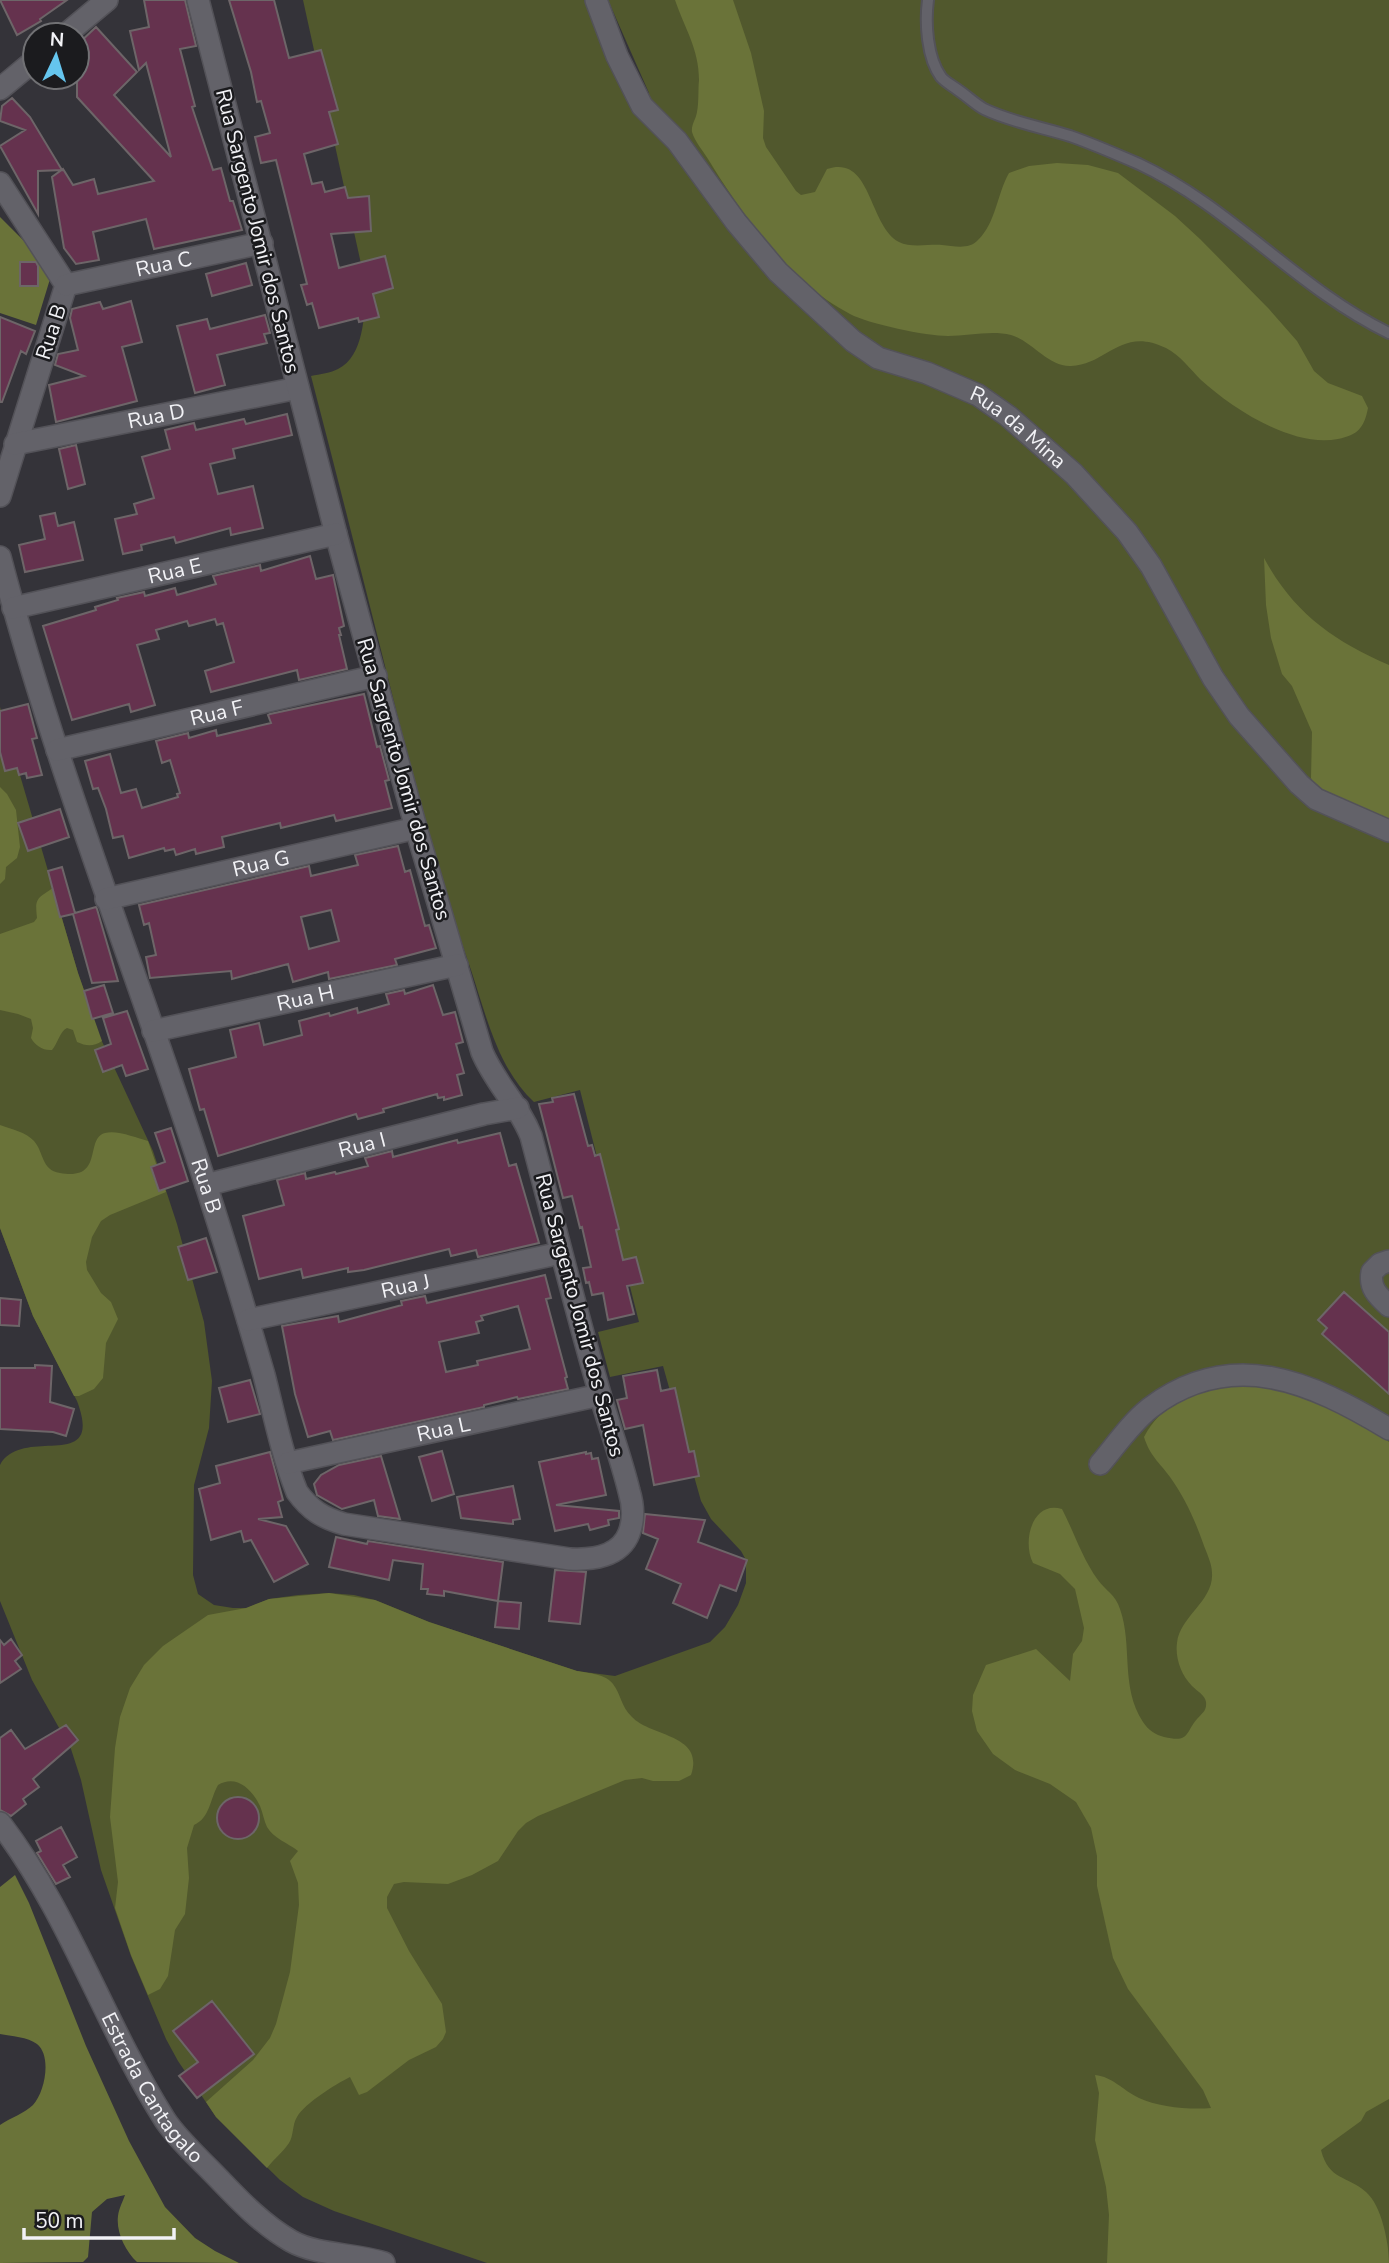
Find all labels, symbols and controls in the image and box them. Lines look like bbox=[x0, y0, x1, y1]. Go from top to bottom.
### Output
north arrow bbox=[21, 21, 91, 91]
text: N bbox=[49, 27, 65, 54]
street label: Rua Sargento Jomir dos Santos bbox=[209, 86, 307, 376]
street label: Rua C bbox=[133, 244, 194, 284]
street label: Rua B bbox=[29, 301, 73, 363]
street label: Rua da Mina bbox=[966, 379, 1072, 475]
street label: Rua D bbox=[125, 397, 187, 435]
street label: Rua E bbox=[145, 551, 205, 591]
street label: Rua Sargento Jomir dos Santos bbox=[350, 635, 458, 923]
street label: Rua F bbox=[187, 693, 246, 733]
street label: Rua G bbox=[230, 843, 292, 884]
street label: Rua H bbox=[274, 978, 337, 1018]
street label: Rua I bbox=[335, 1126, 389, 1165]
street label: Rua B bbox=[184, 1155, 228, 1217]
street label: Rua Sargento Jomir dos Santos bbox=[529, 1170, 631, 1460]
street label: Rua J bbox=[378, 1267, 432, 1305]
street label: Rua L bbox=[414, 1410, 473, 1449]
street label: Estrada Cantagalo bbox=[95, 2008, 210, 2169]
scale bar bbox=[24, 2196, 175, 2240]
text: 50 m bbox=[35, 2207, 84, 2235]

